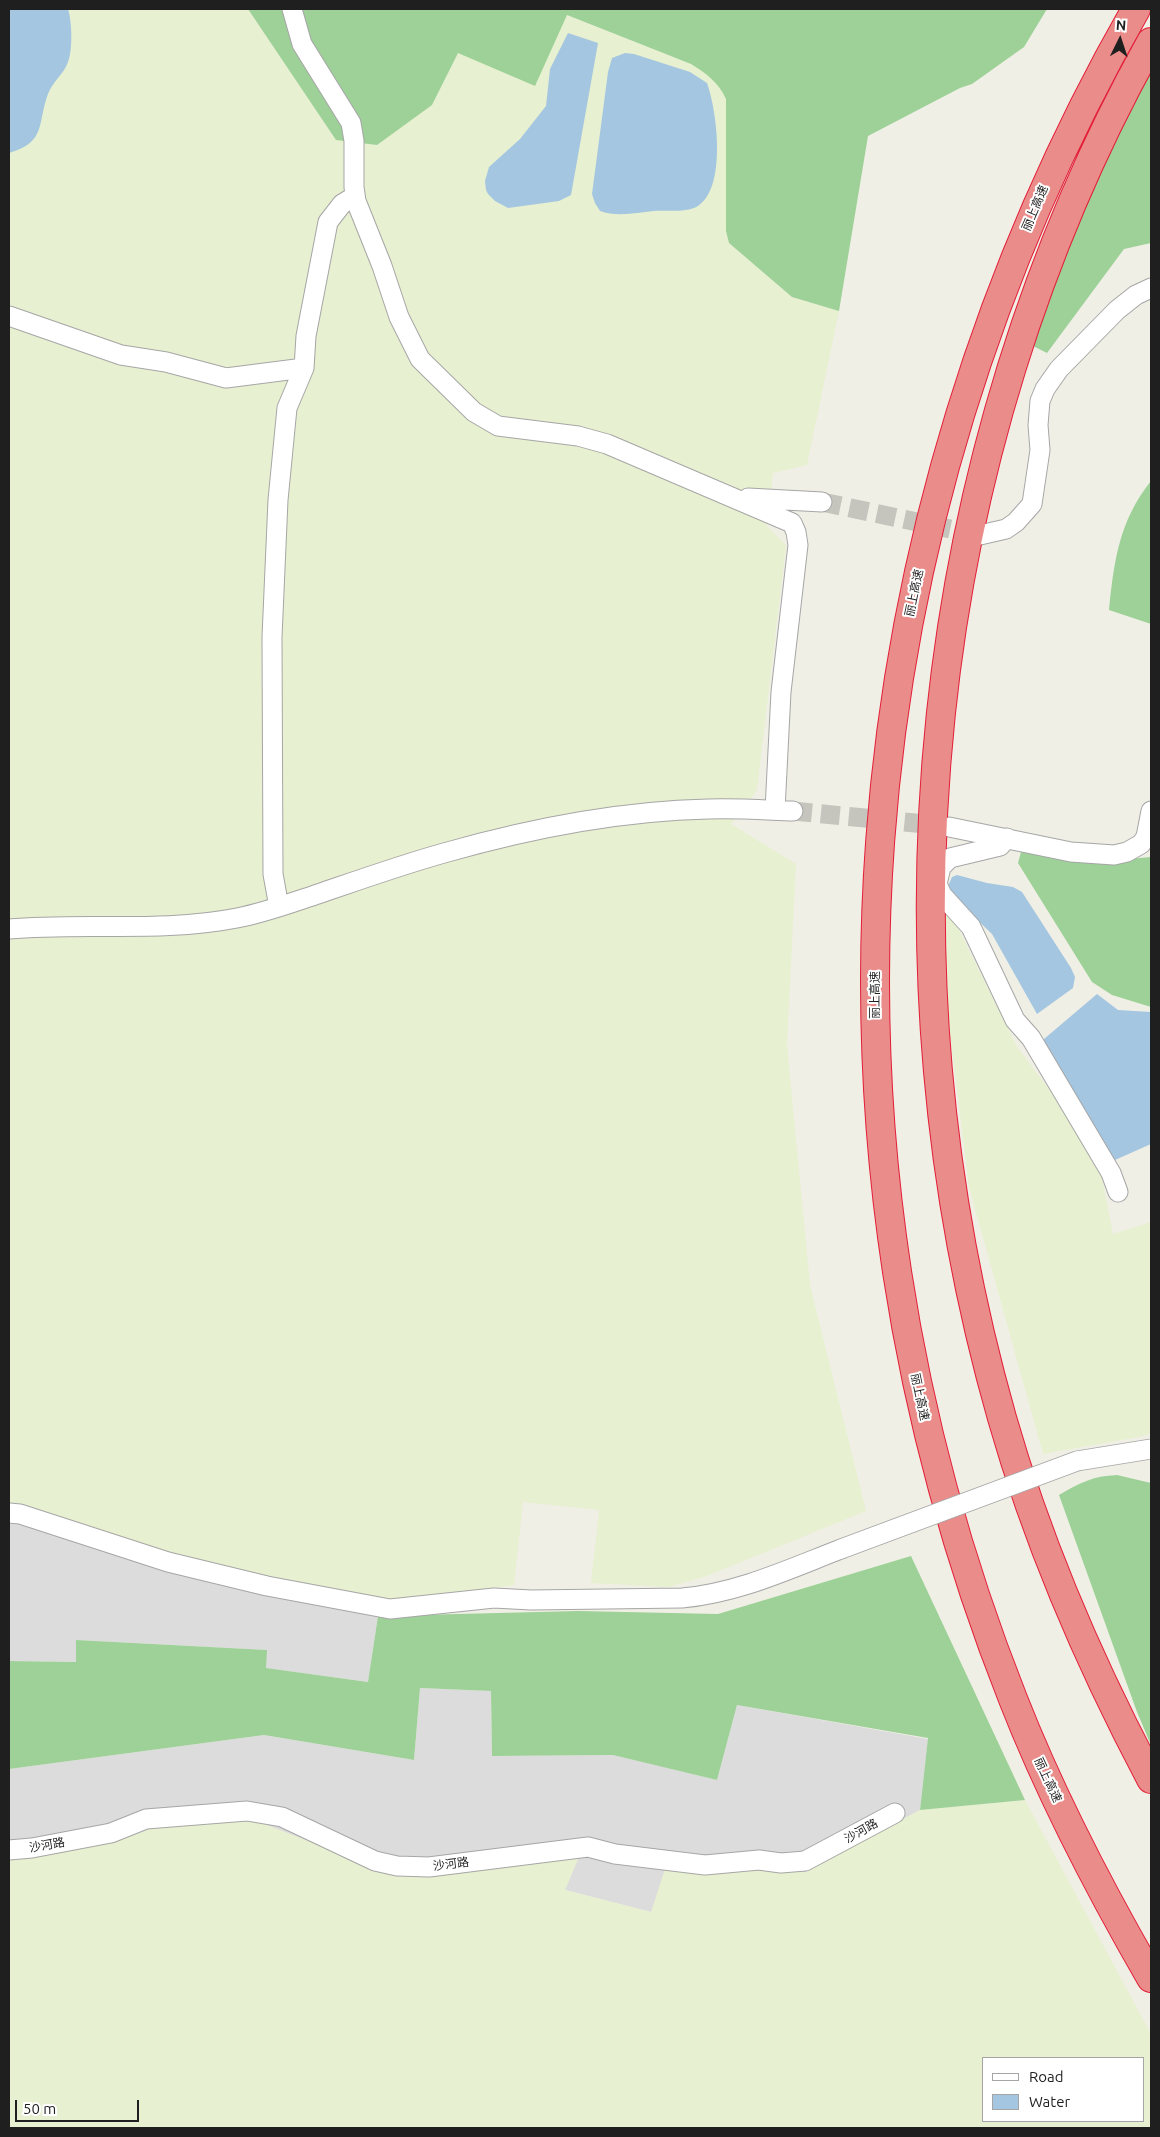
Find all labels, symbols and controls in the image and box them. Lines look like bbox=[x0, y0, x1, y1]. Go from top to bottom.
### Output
north arrow bbox=[1095, 15, 1145, 65]
text: N bbox=[1115, 17, 1127, 33]
street label: 丽上高速 bbox=[1019, 183, 1051, 233]
street label: 丽上高速 bbox=[902, 568, 926, 618]
street label: 丽上高速 bbox=[868, 971, 882, 1019]
street label: 丽上高速 bbox=[908, 1372, 932, 1422]
street label: 丽上高速 bbox=[1031, 1755, 1065, 1805]
street label: 沙河路 bbox=[842, 1816, 880, 1846]
street label: 沙河路 bbox=[28, 1835, 66, 1855]
street label: 沙河路 bbox=[432, 1855, 470, 1873]
legend bbox=[982, 2057, 1145, 2122]
text: Road bbox=[1029, 2068, 1064, 2085]
scale bar bbox=[18, 2090, 141, 2122]
text: Water bbox=[1029, 2093, 1070, 2110]
text: 50 m bbox=[23, 2100, 56, 2117]

